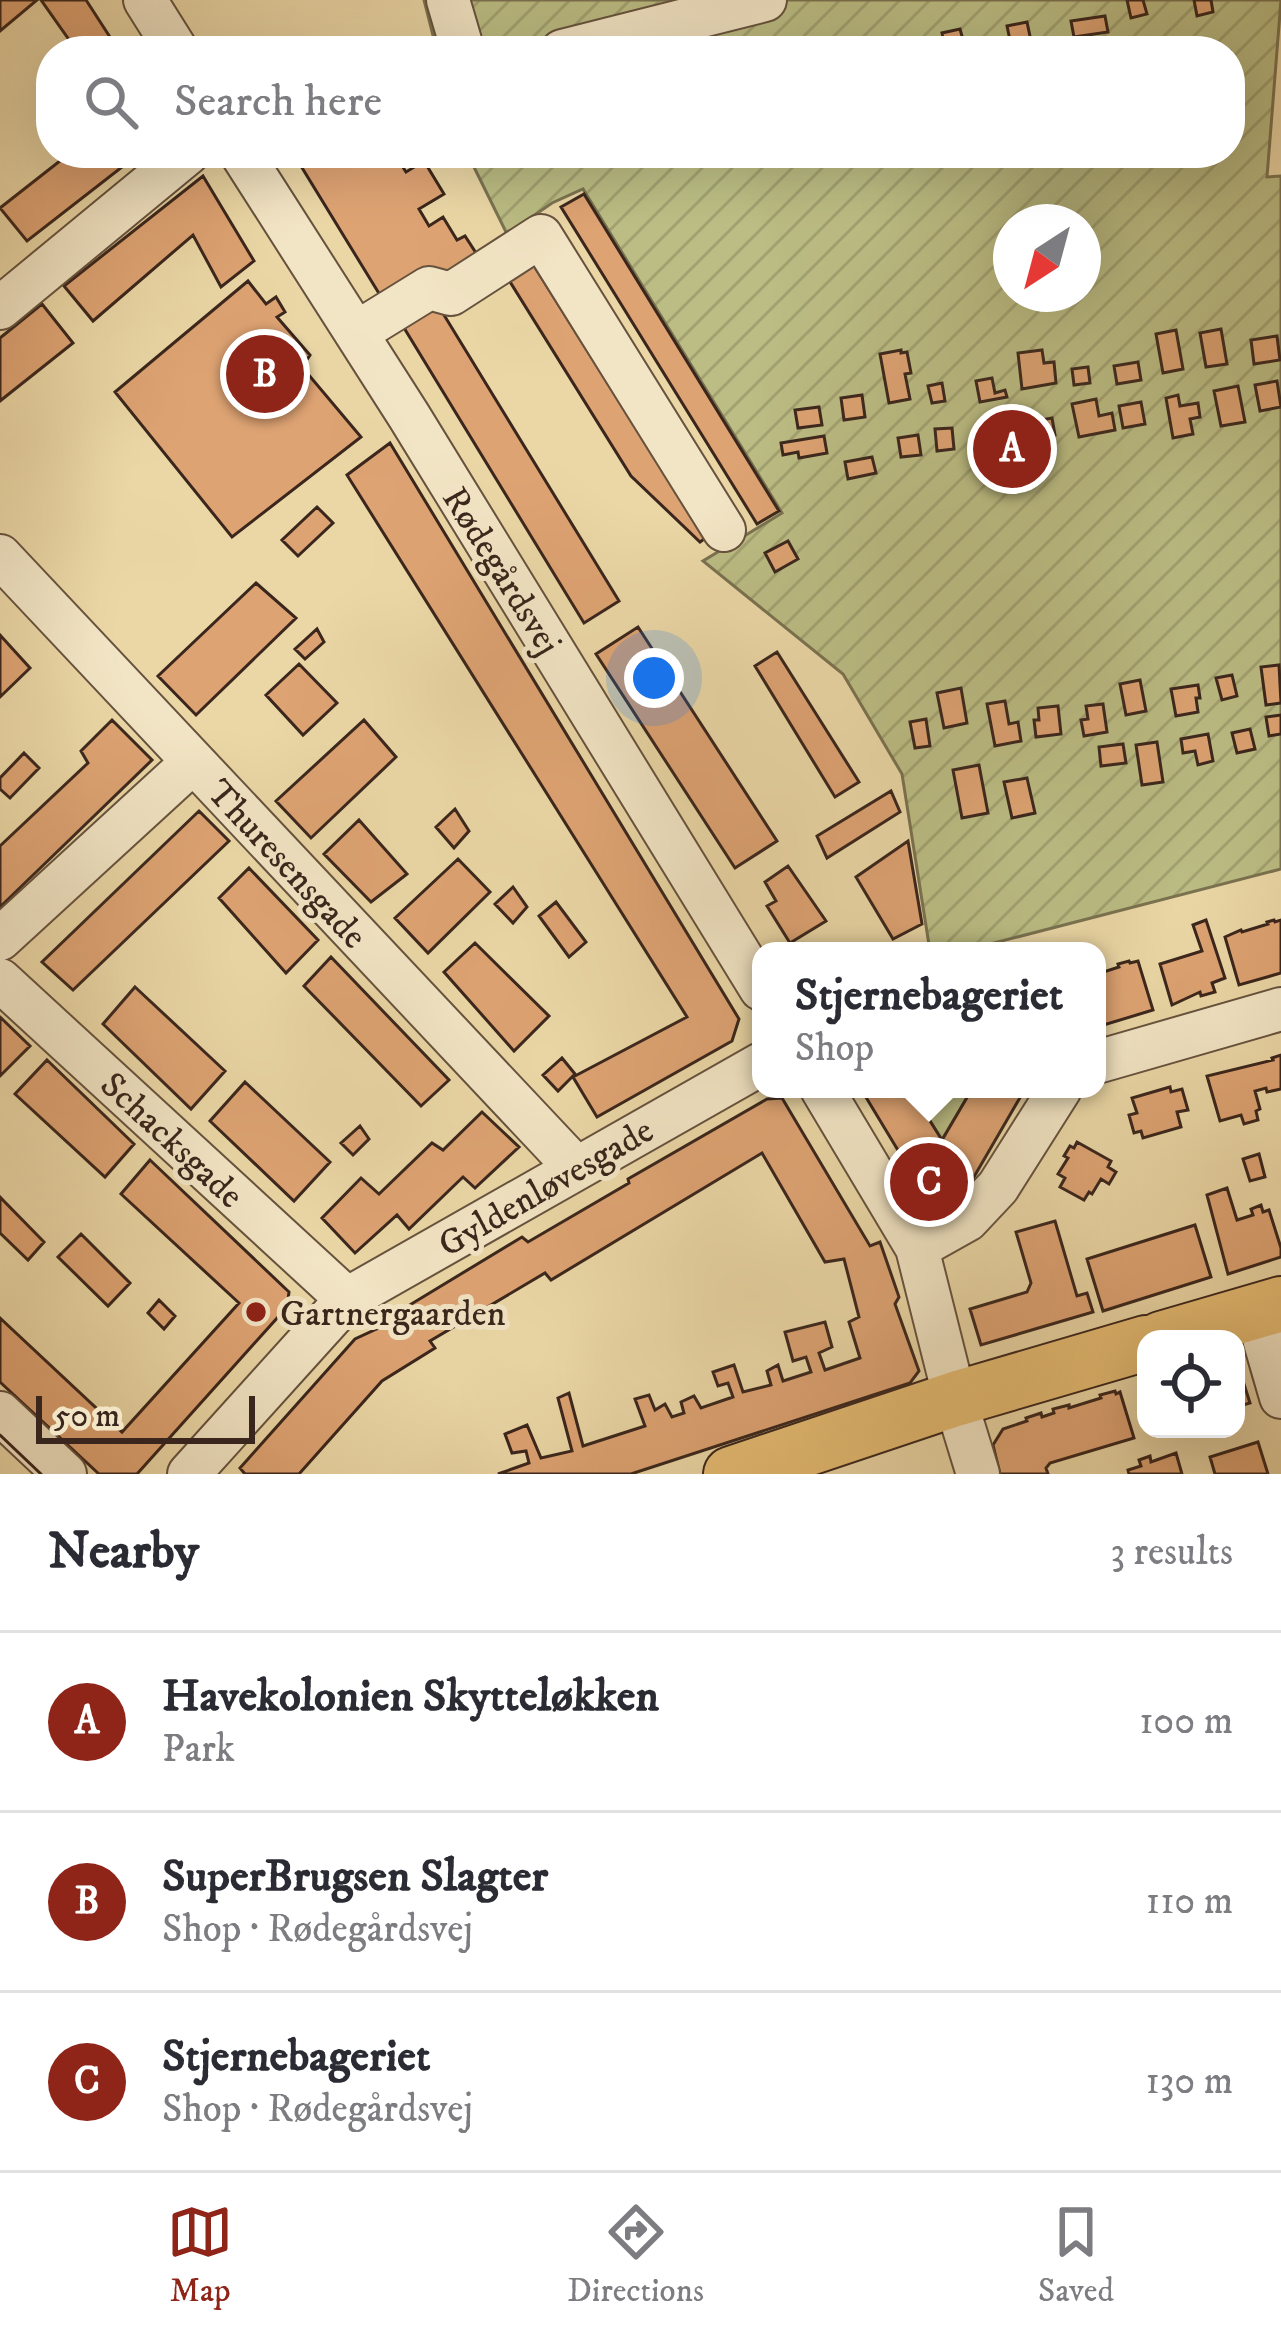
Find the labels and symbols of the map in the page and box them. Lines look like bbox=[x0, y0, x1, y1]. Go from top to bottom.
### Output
north arrow bbox=[993, 204, 1101, 312]
pin: B bbox=[226, 329, 304, 419]
pin: A bbox=[973, 404, 1051, 494]
street label: Rødegårdsvej bbox=[432, 479, 570, 664]
your location bbox=[624, 648, 684, 708]
street label: Thuresensgade bbox=[196, 771, 376, 959]
street label: Schacksgade bbox=[90, 1063, 252, 1219]
street label: Gyldenløvesgade bbox=[431, 1109, 662, 1268]
pin: C bbox=[890, 1137, 968, 1227]
place label: Gartnergaarden bbox=[280, 1292, 506, 1337]
marker: Gartnergaarden bbox=[243, 1299, 269, 1325]
scale bar bbox=[36, 1390, 255, 1443]

